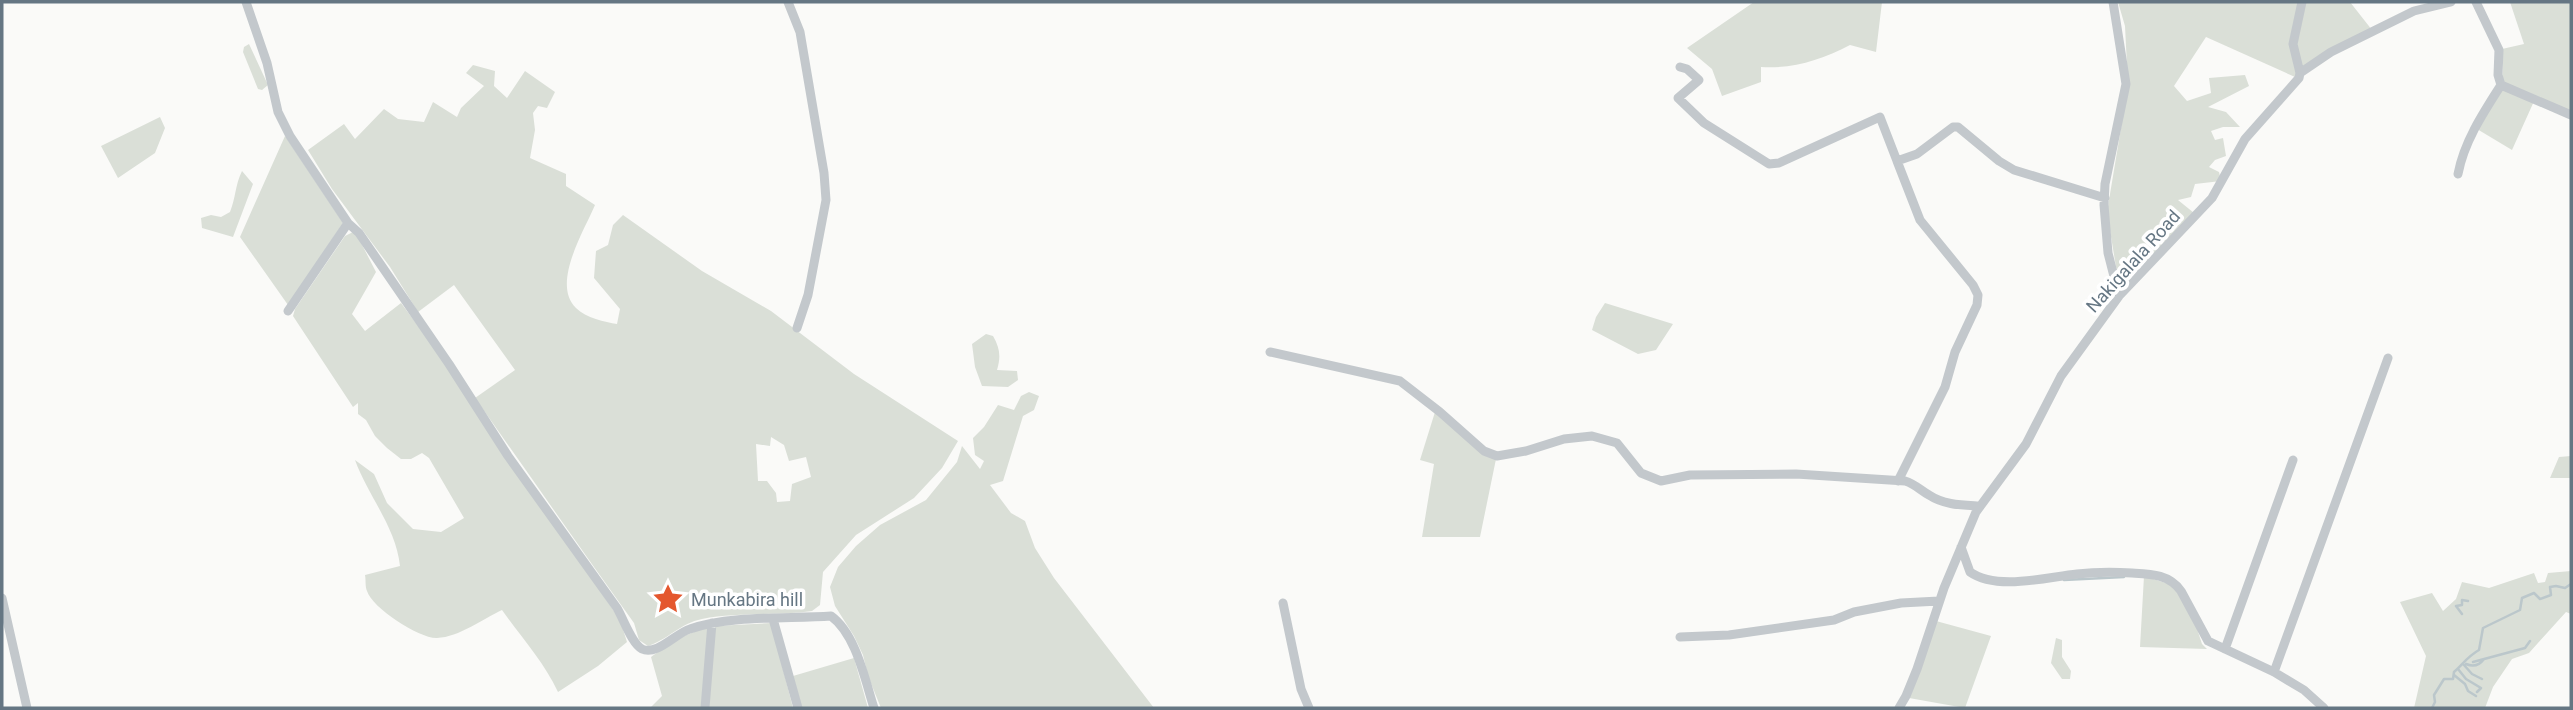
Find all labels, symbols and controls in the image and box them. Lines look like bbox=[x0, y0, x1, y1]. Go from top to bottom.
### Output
street label: Nakigalala Road bbox=[2082, 206, 2184, 316]
place icon: Munkabira hill bbox=[651, 582, 685, 616]
place label: Munkabira hill bbox=[691, 589, 803, 610]

